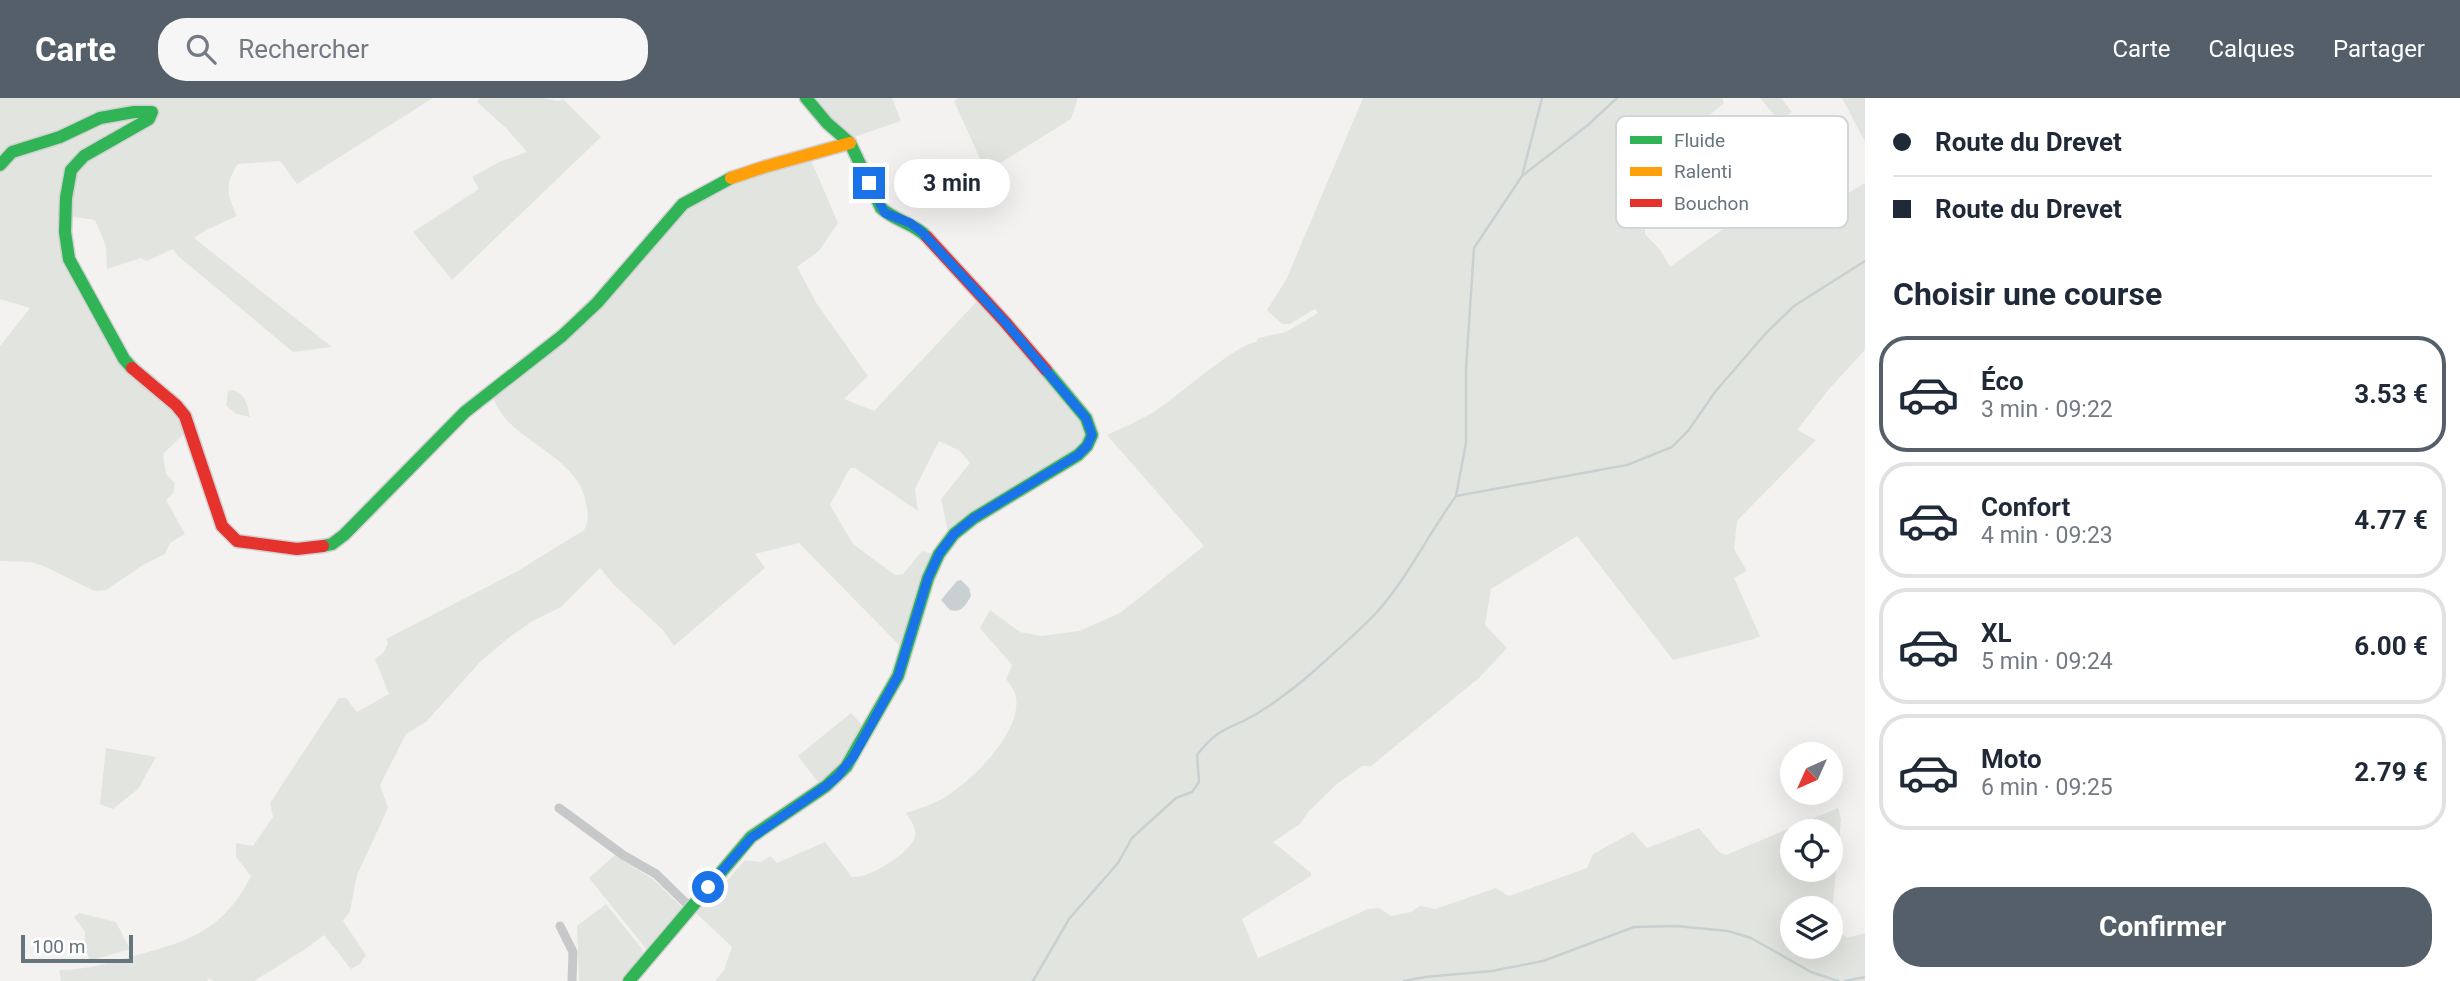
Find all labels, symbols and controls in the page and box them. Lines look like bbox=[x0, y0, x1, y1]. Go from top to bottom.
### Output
search box bbox=[158, 18, 648, 81]
text: Carte bbox=[35, 30, 116, 69]
icon: search bbox=[182, 30, 220, 68]
text: Rechercher bbox=[238, 34, 369, 64]
text: Carte bbox=[2112, 35, 2170, 63]
text: Calques bbox=[2208, 35, 2295, 63]
text: Partager bbox=[2333, 35, 2425, 63]
legend bbox=[1616, 116, 1848, 228]
text: Route du Drevet bbox=[1935, 127, 2122, 157]
text: Fluide bbox=[1674, 129, 1725, 152]
callout: 3 min bbox=[894, 158, 1009, 208]
text: Ralenti bbox=[1674, 160, 1732, 183]
route end bbox=[853, 167, 885, 199]
text: 3 min bbox=[923, 170, 981, 197]
text: Bouchon bbox=[1674, 192, 1749, 215]
text: Route du Drevet bbox=[1935, 194, 2122, 224]
text: Choisir une course bbox=[1893, 275, 2162, 313]
icon: car bbox=[1897, 363, 1960, 426]
text: Éco bbox=[1981, 366, 2024, 396]
text: 3.53 € bbox=[2354, 379, 2428, 409]
text: 3 min · 09:22 bbox=[1981, 396, 2113, 423]
icon: car bbox=[1897, 489, 1960, 552]
text: Confort bbox=[1981, 492, 2070, 522]
text: 4.77 € bbox=[2354, 505, 2428, 535]
text: 4 min · 09:23 bbox=[1981, 522, 2113, 549]
icon: car bbox=[1897, 615, 1960, 678]
text: XL bbox=[1981, 618, 2012, 648]
text: 6.00 € bbox=[2354, 631, 2428, 661]
text: 5 min · 09:24 bbox=[1981, 648, 2113, 675]
icon: car bbox=[1897, 741, 1960, 804]
north arrow bbox=[1780, 742, 1843, 805]
map controls bbox=[1780, 742, 1843, 959]
text: Moto bbox=[1981, 744, 2042, 774]
text: 2.79 € bbox=[2354, 757, 2428, 787]
text: 6 min · 09:25 bbox=[1981, 774, 2113, 801]
button: locate bbox=[1780, 819, 1843, 882]
route start bbox=[692, 871, 724, 903]
button: Confirmer bbox=[1893, 887, 2432, 967]
button: layers bbox=[1780, 896, 1843, 959]
scale bar bbox=[21, 932, 133, 964]
text: 100 m bbox=[32, 935, 85, 958]

